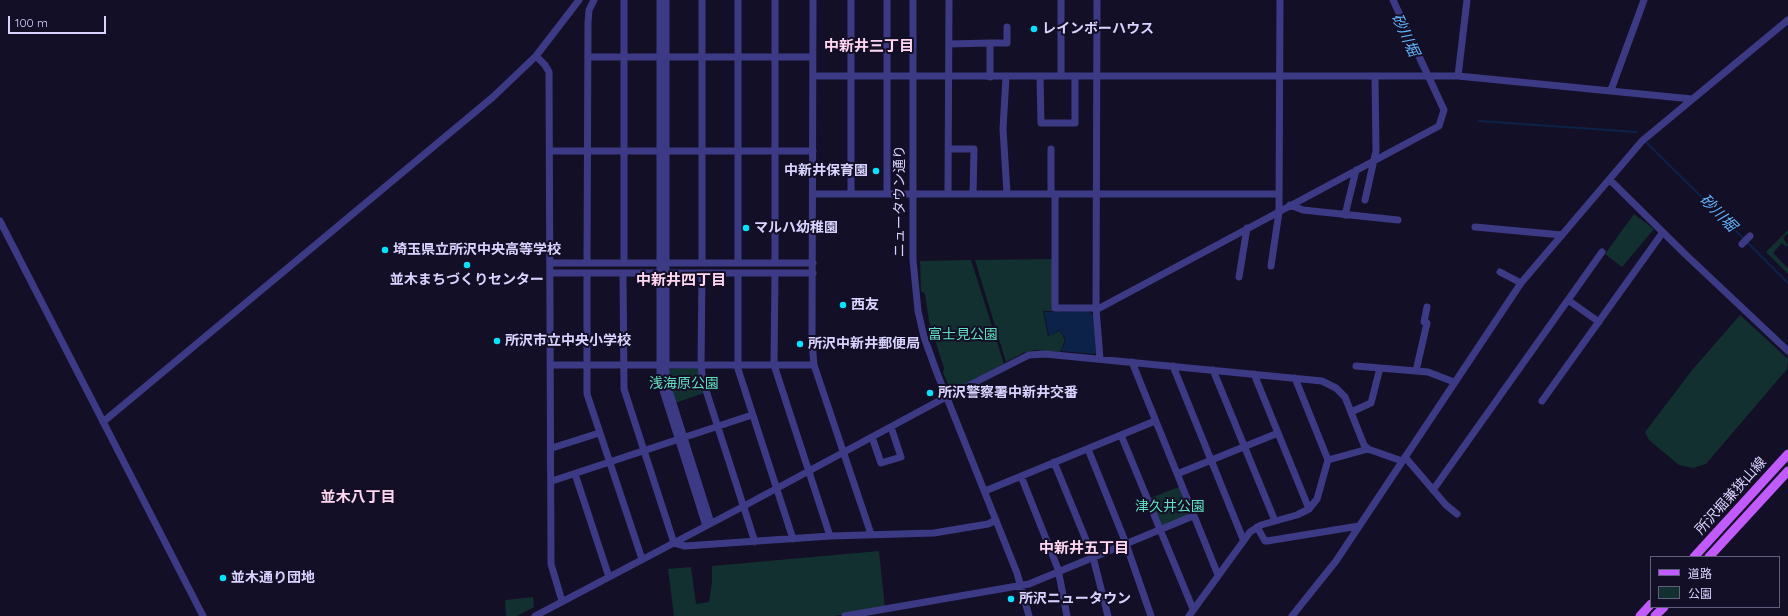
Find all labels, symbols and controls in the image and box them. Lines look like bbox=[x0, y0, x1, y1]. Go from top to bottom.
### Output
scale bar bbox=[10, 8, 108, 34]
water label: 砂川堀 bbox=[1387, 11, 1423, 59]
text: 100 m bbox=[15, 15, 48, 30]
place label: レインボーハウス bbox=[1042, 21, 1154, 37]
marker: レインボーハウス bbox=[1029, 24, 1039, 34]
district label: 中新井三丁目 bbox=[824, 37, 914, 55]
street label: ニュータウン通り bbox=[892, 145, 908, 257]
place label: 中新井保育園 bbox=[784, 163, 868, 179]
marker: 中新井保育園 bbox=[871, 166, 881, 176]
water label: 砂川堀 bbox=[1696, 191, 1740, 235]
place label: マルハ幼稚園 bbox=[754, 220, 838, 236]
marker: マルハ幼稚園 bbox=[741, 223, 751, 233]
place label: 埼玉県立所沢中央高等学校 bbox=[393, 242, 561, 258]
marker: 埼玉県立所沢中央高等学校 bbox=[380, 245, 390, 255]
marker: 並木まちづくりセンター bbox=[462, 260, 472, 270]
district label: 中新井四丁目 bbox=[636, 271, 726, 289]
place label: 並木まちづくりセンター bbox=[390, 272, 544, 288]
place label: 西友 bbox=[851, 297, 879, 313]
marker: 西友 bbox=[838, 300, 848, 310]
park label: 富士見公園 bbox=[928, 327, 998, 343]
place label: 所沢市立中央小学校 bbox=[505, 333, 631, 349]
marker: 所沢市立中央小学校 bbox=[492, 336, 502, 346]
place label: 所沢中新井郵便局 bbox=[808, 336, 920, 352]
marker: 所沢中新井郵便局 bbox=[795, 339, 805, 349]
park label: 浅海原公園 bbox=[649, 376, 719, 392]
place label: 所沢警察署中新井交番 bbox=[938, 385, 1078, 401]
marker: 所沢警察署中新井交番 bbox=[925, 388, 935, 398]
street label: 所沢堀兼狭山線 bbox=[1692, 454, 1770, 538]
district label: 並木八丁目 bbox=[321, 488, 395, 506]
park label: 津久井公園 bbox=[1135, 499, 1205, 515]
district label: 中新井五丁目 bbox=[1039, 539, 1129, 557]
legend bbox=[1650, 556, 1780, 608]
text: 道路 bbox=[1688, 566, 1712, 581]
place label: 並木通り団地 bbox=[231, 570, 315, 586]
marker: 並木通り団地 bbox=[218, 573, 228, 583]
text: 公園 bbox=[1688, 586, 1712, 601]
place label: 所沢ニュータウン bbox=[1019, 591, 1131, 607]
marker: 所沢ニュータウン bbox=[1006, 594, 1016, 604]

